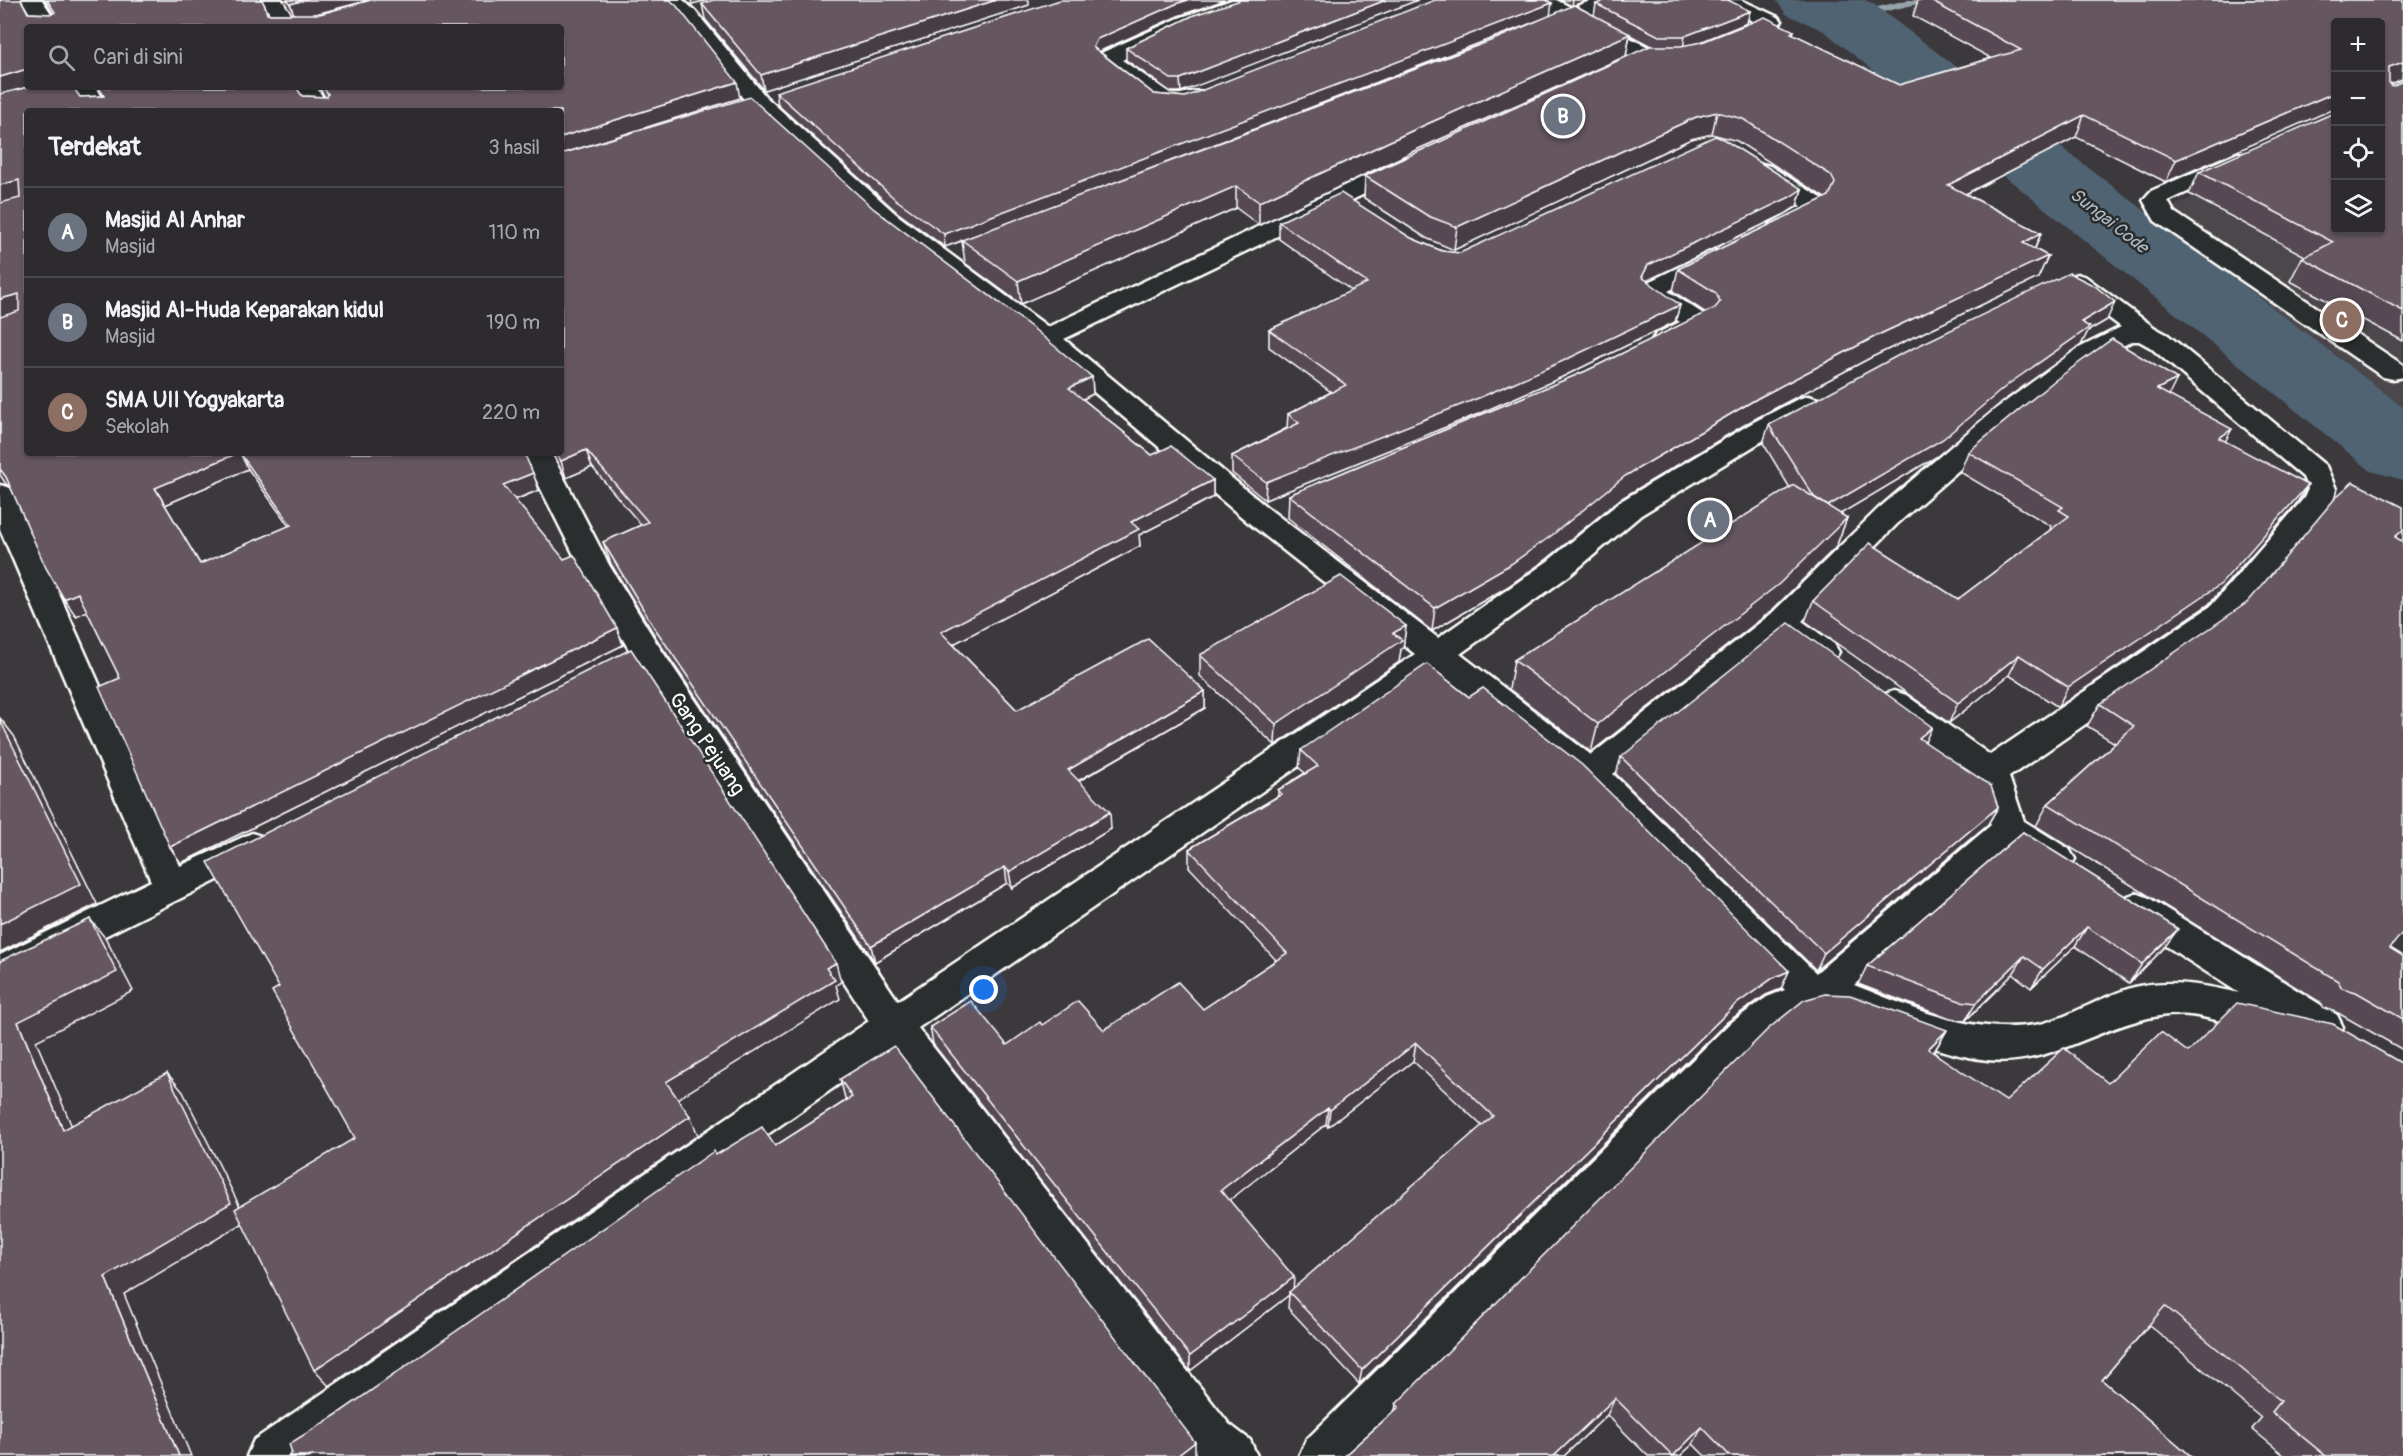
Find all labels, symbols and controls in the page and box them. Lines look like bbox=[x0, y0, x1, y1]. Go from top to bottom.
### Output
map controls bbox=[2331, 18, 2385, 234]
button: + bbox=[2331, 18, 2385, 72]
search box bbox=[24, 24, 564, 90]
icon: search bbox=[45, 41, 78, 74]
text: Cari di sini bbox=[93, 43, 183, 71]
button: − bbox=[2331, 72, 2385, 126]
pin: B bbox=[1544, 94, 1582, 138]
button: locate bbox=[2331, 126, 2385, 180]
text: Terdekat bbox=[48, 131, 141, 163]
text: 3 hasil bbox=[489, 135, 540, 160]
button: layers bbox=[2331, 180, 2385, 234]
water label: Sungai Code bbox=[2065, 183, 2154, 260]
text: Masjid Al Anhar bbox=[105, 206, 245, 234]
text: A bbox=[61, 220, 74, 245]
text: 110 m bbox=[489, 220, 540, 245]
text: Masjid bbox=[105, 234, 156, 259]
text: Masjid Al-Huda Keparakan kidul bbox=[105, 296, 384, 324]
pin: C bbox=[2322, 298, 2362, 342]
text: B bbox=[62, 310, 73, 335]
text: 190 m bbox=[486, 310, 540, 335]
text: Masjid bbox=[105, 324, 156, 349]
text: SMA UII Yogyakarta bbox=[105, 386, 284, 414]
text: C bbox=[61, 400, 74, 425]
text: 220 m bbox=[482, 400, 540, 425]
text: Sekolah bbox=[105, 414, 169, 439]
pin: A bbox=[1690, 498, 1730, 542]
street label: Gang Pejuang bbox=[663, 687, 751, 801]
your location bbox=[969, 975, 998, 1004]

